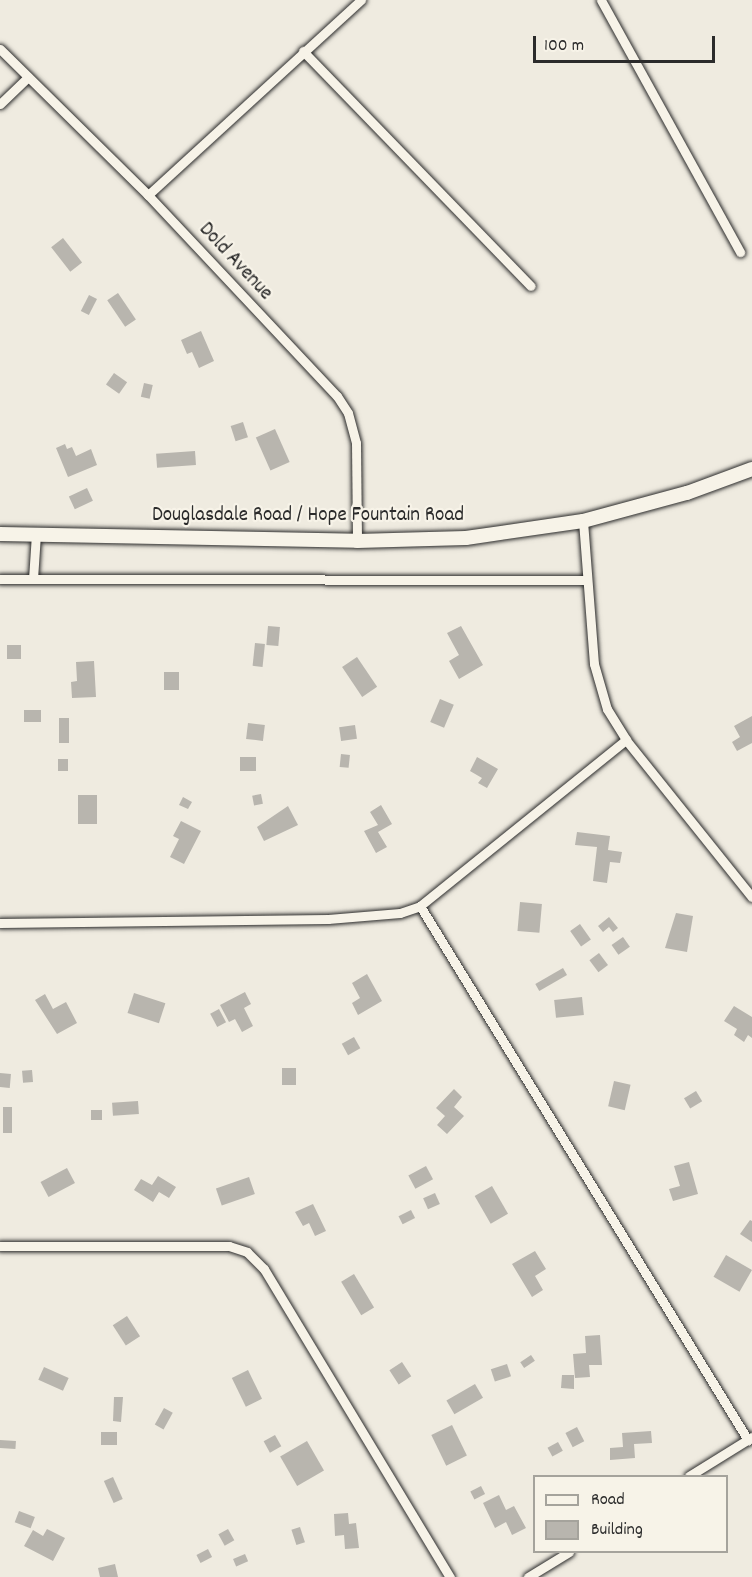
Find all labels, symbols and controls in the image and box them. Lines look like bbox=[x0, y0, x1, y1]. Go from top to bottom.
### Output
scale bar bbox=[536, 24, 718, 62]
text: 100 m bbox=[544, 34, 584, 59]
street label: Dold Avenue bbox=[193, 218, 277, 306]
street label: Douglasdale Road / Hope Fountain Road bbox=[152, 503, 464, 529]
legend bbox=[533, 1475, 728, 1553]
text: Road bbox=[591, 1488, 625, 1513]
text: Building bbox=[591, 1518, 643, 1543]

